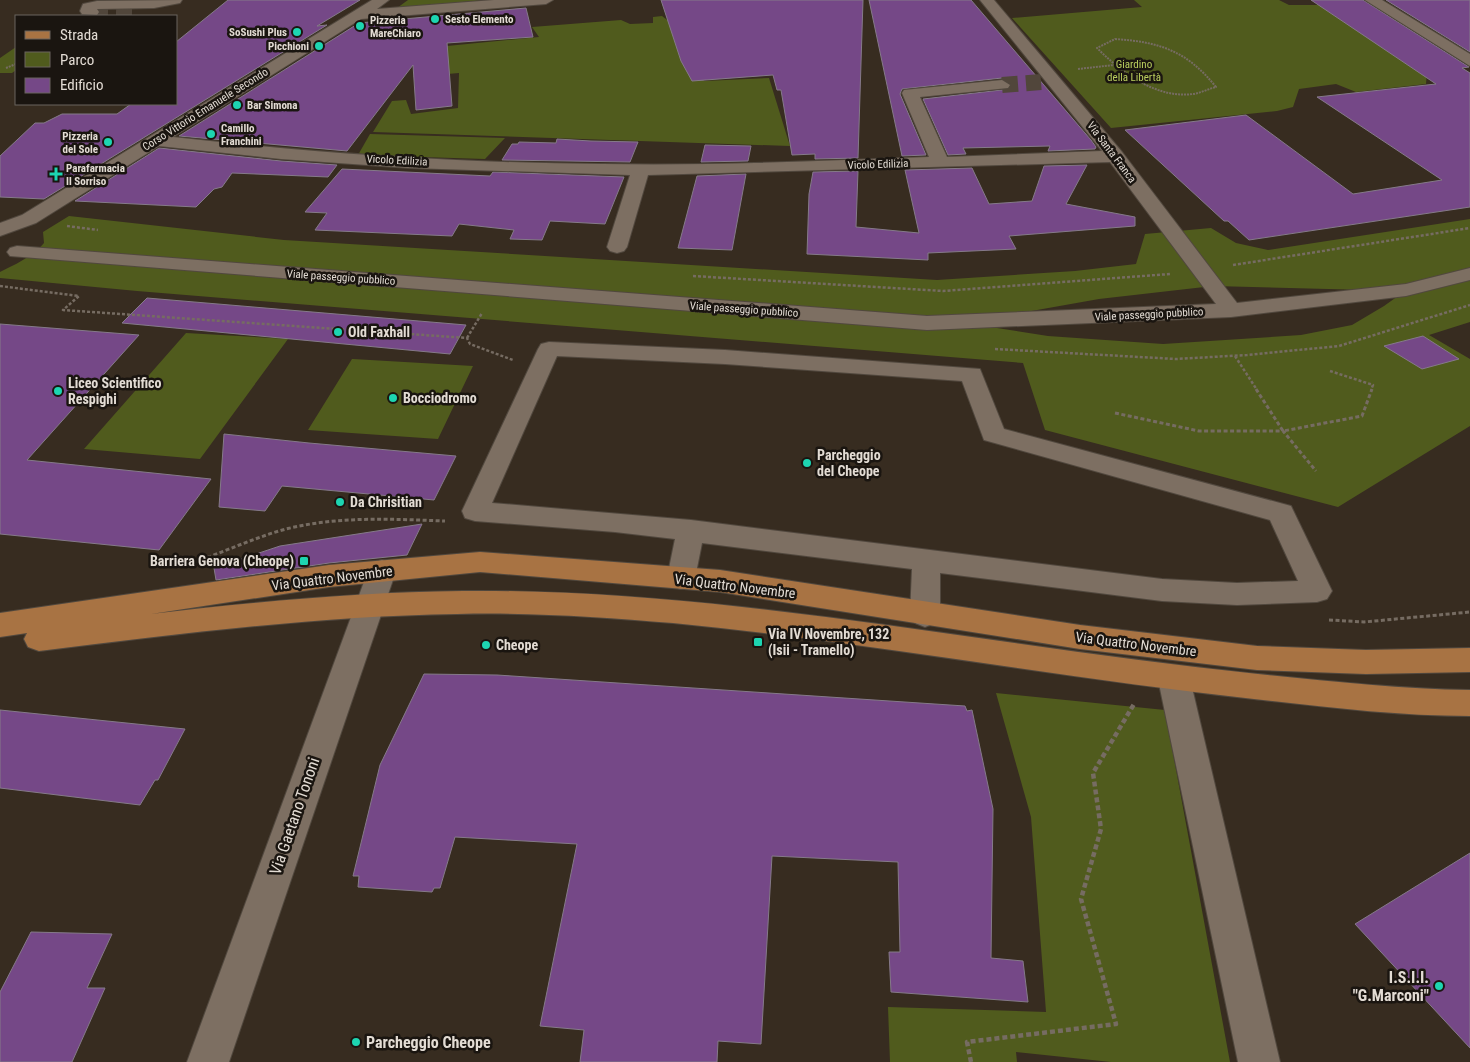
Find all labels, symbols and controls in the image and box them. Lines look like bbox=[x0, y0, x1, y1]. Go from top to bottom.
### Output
marker: Sesto Elemento bbox=[429, 13, 441, 25]
place label: Sesto Elemento bbox=[445, 13, 514, 26]
place label: Pizzeria MareChiaro bbox=[370, 14, 421, 40]
legend bbox=[15, 15, 178, 105]
marker: Pizzeria MareChiaro bbox=[354, 20, 366, 32]
text: Strada bbox=[60, 26, 98, 44]
place label: SoSushi Plus bbox=[229, 26, 287, 39]
marker: SoSushi Plus bbox=[291, 26, 303, 38]
place label: Picchioni bbox=[268, 40, 309, 53]
marker: Picchioni bbox=[313, 40, 325, 52]
text: Parco bbox=[60, 51, 94, 69]
park label: Giardino della Libertà bbox=[1107, 58, 1161, 84]
street label: Corso Vittorio Emanuele Secondo bbox=[140, 65, 271, 153]
text: Edificio bbox=[60, 76, 103, 94]
marker: Bar Simona bbox=[231, 99, 243, 111]
place label: Bar Simona bbox=[247, 99, 297, 112]
street label: Via Santa Franca bbox=[1084, 119, 1139, 185]
place label: Camillo Franchini bbox=[221, 122, 262, 148]
marker: Camillo Franchini bbox=[205, 128, 217, 140]
place label: Pizzeria del Sole bbox=[62, 130, 98, 156]
marker: Pizzeria del Sole bbox=[102, 136, 114, 148]
street label: Vicolo Edilizia bbox=[366, 152, 428, 169]
street label: Vicolo Edilizia bbox=[847, 157, 909, 172]
place label: Parafarmacia Il Sorriso bbox=[66, 162, 125, 188]
marker: Parafarmacia Il Sorriso bbox=[50, 168, 62, 180]
street label: Viale passeggio pubblico bbox=[286, 267, 396, 288]
street label: Viale passeggio pubblico bbox=[689, 299, 799, 320]
street label: Viale passeggio pubblico bbox=[1094, 305, 1204, 324]
place label: Old Faxhall bbox=[348, 324, 410, 340]
marker: Old Faxhall bbox=[332, 326, 344, 338]
place label: Liceo Scientifico Respighi bbox=[68, 375, 162, 407]
marker: Liceo Scientifico Respighi bbox=[52, 385, 64, 397]
place label: Bocciodromo bbox=[403, 390, 477, 406]
marker: Bocciodromo bbox=[387, 392, 399, 404]
place label: Parcheggio del Cheope bbox=[817, 447, 881, 479]
marker: Parcheggio del Cheope bbox=[801, 457, 813, 469]
place label: Da Chrisitian bbox=[350, 494, 422, 510]
marker: Da Chrisitian bbox=[334, 496, 346, 508]
place label: Barriera Genova (Cheope) bbox=[150, 553, 294, 570]
marker: Barriera Genova (Cheope) bbox=[298, 555, 310, 567]
street label: Via Quattro Novembre bbox=[271, 563, 394, 593]
street label: Via Quattro Novembre bbox=[674, 571, 797, 601]
place label: Via IV Novembre, 132 (Isii - Tramello) bbox=[768, 626, 889, 659]
street label: Via Quattro Novembre bbox=[1075, 629, 1198, 659]
marker: Via IV Novembre, 132 (Isii - Tramello) bbox=[752, 636, 764, 648]
place label: Cheope bbox=[496, 637, 538, 653]
marker: Cheope bbox=[480, 639, 492, 651]
street label: Via Gaetano Tononi bbox=[265, 755, 323, 877]
place label: I.S.I.I. "G.Marconi" bbox=[1353, 968, 1429, 1005]
marker: I.S.I.I. "G.Marconi" bbox=[1433, 980, 1445, 992]
place label: Parcheggio Cheope bbox=[366, 1033, 491, 1052]
marker: Parcheggio Cheope bbox=[350, 1036, 362, 1048]

